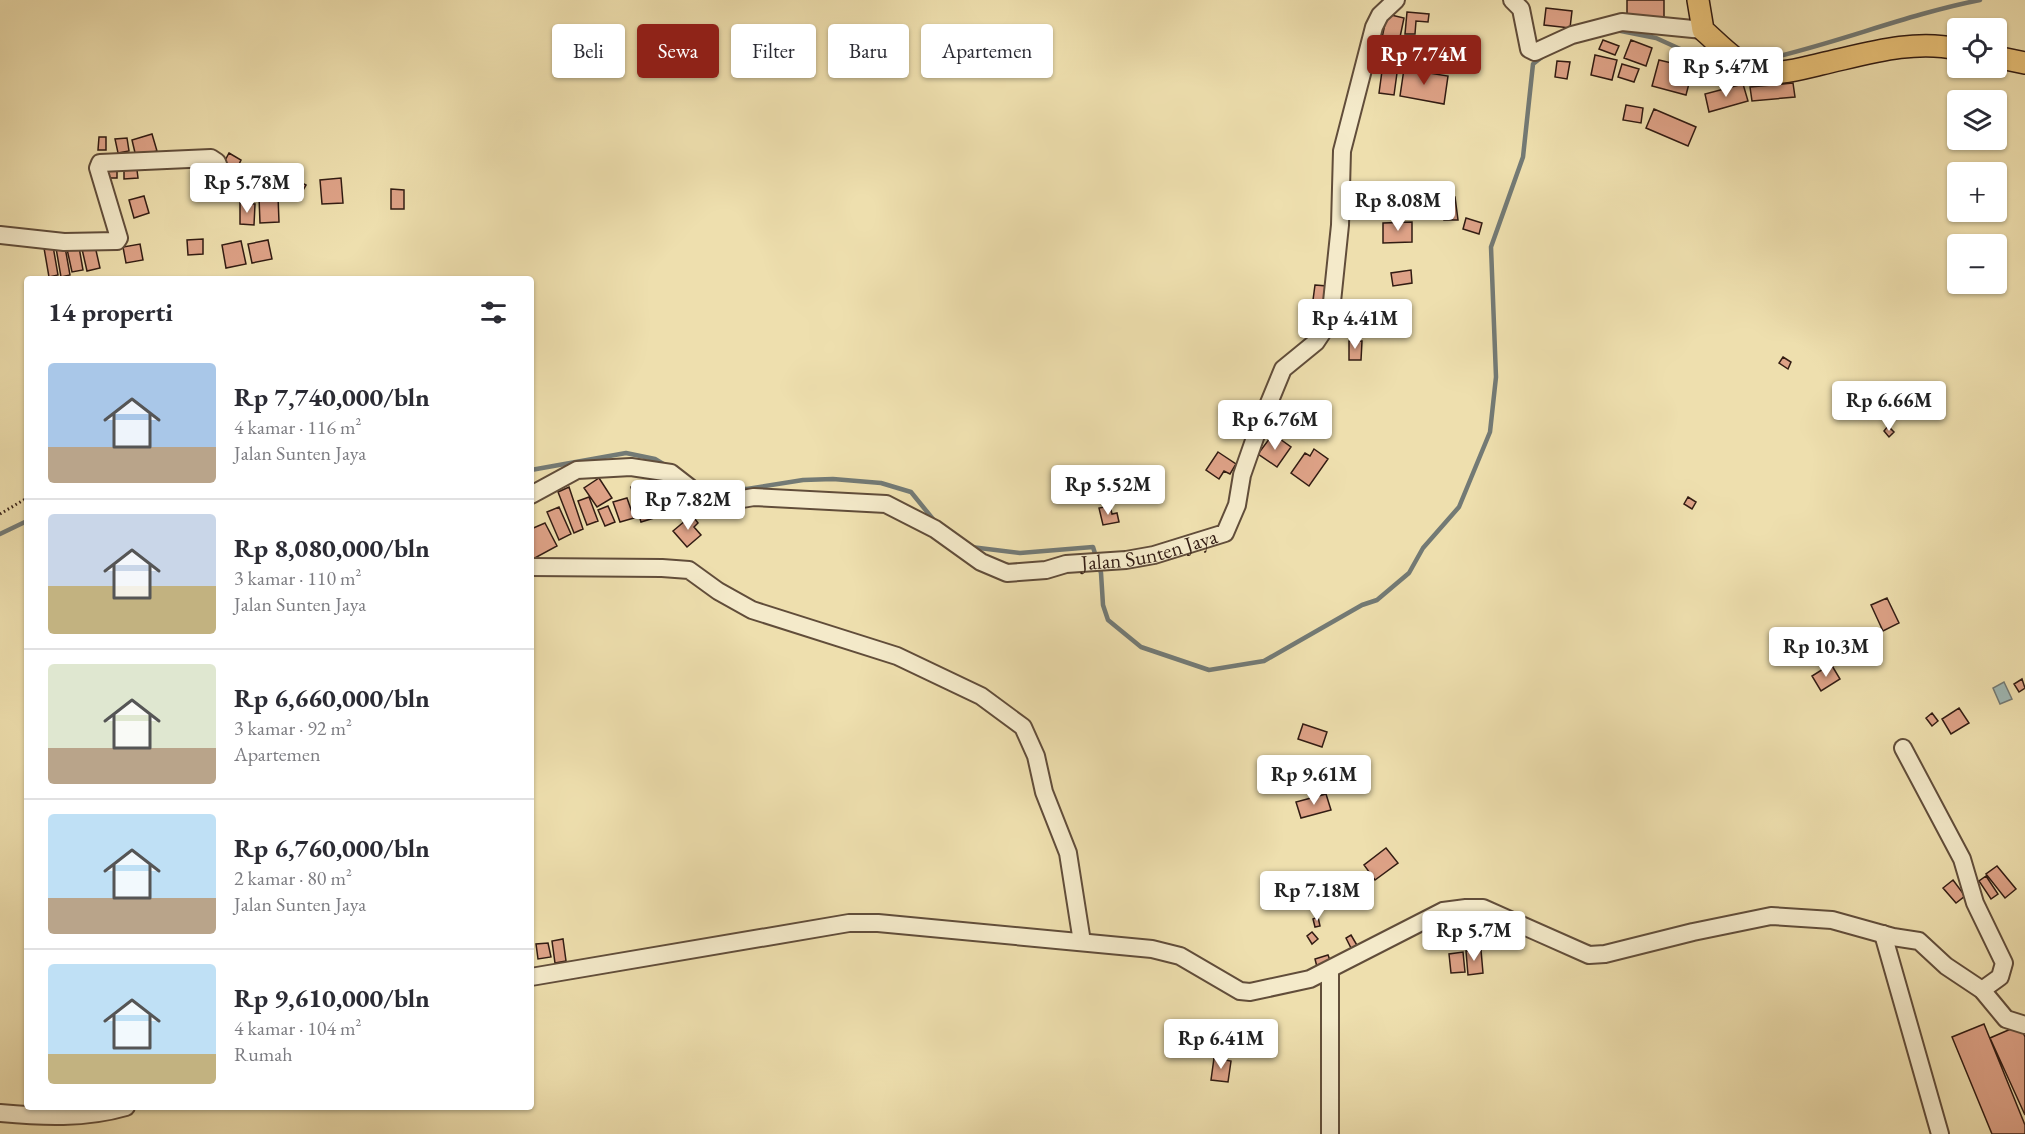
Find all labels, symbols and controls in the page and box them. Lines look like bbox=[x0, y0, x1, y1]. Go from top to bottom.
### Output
map controls bbox=[1947, 18, 2007, 294]
button: locate bbox=[1947, 18, 2007, 78]
chip: Beli bbox=[552, 24, 625, 78]
chip: Sewa bbox=[637, 24, 719, 78]
chip: Filter bbox=[731, 24, 816, 78]
chip: Baru bbox=[828, 24, 909, 78]
chip: Apartemen bbox=[921, 24, 1053, 78]
pin: Rp 7.74M bbox=[1362, 35, 1486, 86]
text: Rp 7.74M bbox=[1381, 41, 1467, 67]
pin: Rp 5.47M bbox=[1664, 47, 1788, 98]
text: Rp 5.47M bbox=[1683, 53, 1769, 79]
button: layers bbox=[1947, 90, 2007, 150]
button: + bbox=[1947, 162, 2007, 222]
pin: Rp 5.78M bbox=[185, 163, 309, 214]
text: Rp 5.78M bbox=[204, 169, 290, 195]
pin: Rp 8.08M bbox=[1336, 181, 1460, 232]
text: Rp 8.08M bbox=[1355, 187, 1441, 213]
button: − bbox=[1947, 234, 2007, 294]
text: 14 properti bbox=[48, 295, 173, 329]
icon: filters bbox=[477, 296, 510, 329]
pin: Rp 4.41M bbox=[1293, 299, 1417, 350]
text: Rp 4.41M bbox=[1312, 305, 1398, 331]
text: Rp 7,740,000/bln bbox=[234, 380, 430, 414]
pin: Rp 6.66M bbox=[1827, 381, 1951, 432]
icon: home bbox=[96, 387, 168, 459]
text: Rp 6.66M bbox=[1846, 387, 1932, 413]
pin: Rp 6.76M bbox=[1213, 400, 1337, 451]
text: Rp 6.76M bbox=[1232, 406, 1318, 432]
text: 4 kamar · 116 m² bbox=[234, 414, 362, 440]
text: Jalan Sunten Jaya bbox=[234, 440, 366, 466]
pin: Rp 5.52M bbox=[1046, 465, 1170, 516]
text: Rp 5.52M bbox=[1065, 471, 1151, 497]
pin: Rp 7.82M bbox=[626, 480, 750, 531]
text: Rp 7.82M bbox=[645, 486, 731, 512]
street label: Jalan Sunten Jaya bbox=[1078, 522, 1221, 576]
text: Rp 8,080,000/bln bbox=[234, 531, 430, 565]
icon: home bbox=[96, 538, 168, 610]
text: 3 kamar · 110 m² bbox=[234, 565, 362, 591]
text: Jalan Sunten Jaya bbox=[234, 591, 366, 617]
pin: Rp 10.3M bbox=[1764, 627, 1888, 678]
text: Rp 10.3M bbox=[1783, 633, 1869, 659]
text: Rp 6,660,000/bln bbox=[234, 681, 430, 715]
icon: home bbox=[96, 688, 168, 760]
text: 3 kamar · 92 m² bbox=[234, 715, 352, 741]
text: Apartemen bbox=[234, 741, 320, 767]
pin: Rp 9.61M bbox=[1252, 755, 1376, 806]
text: Rp 9.61M bbox=[1271, 761, 1357, 787]
text: Rp 6,760,000/bln bbox=[234, 831, 430, 865]
icon: home bbox=[96, 838, 168, 910]
text: 2 kamar · 80 m² bbox=[234, 865, 352, 891]
pin: Rp 7.18M bbox=[1255, 871, 1379, 922]
text: Rp 7.18M bbox=[1274, 877, 1360, 903]
text: Jalan Sunten Jaya bbox=[234, 891, 366, 917]
pin: Rp 5.7M bbox=[1419, 911, 1529, 962]
text: Rp 5.7M bbox=[1436, 917, 1512, 943]
text: Rp 9,610,000/bln bbox=[234, 981, 430, 1015]
icon: home bbox=[96, 988, 168, 1060]
text: 4 kamar · 104 m² bbox=[234, 1015, 362, 1041]
pin: Rp 6.41M bbox=[1159, 1019, 1283, 1070]
text: Rp 6.41M bbox=[1178, 1025, 1264, 1051]
text: Rumah bbox=[234, 1041, 293, 1067]

